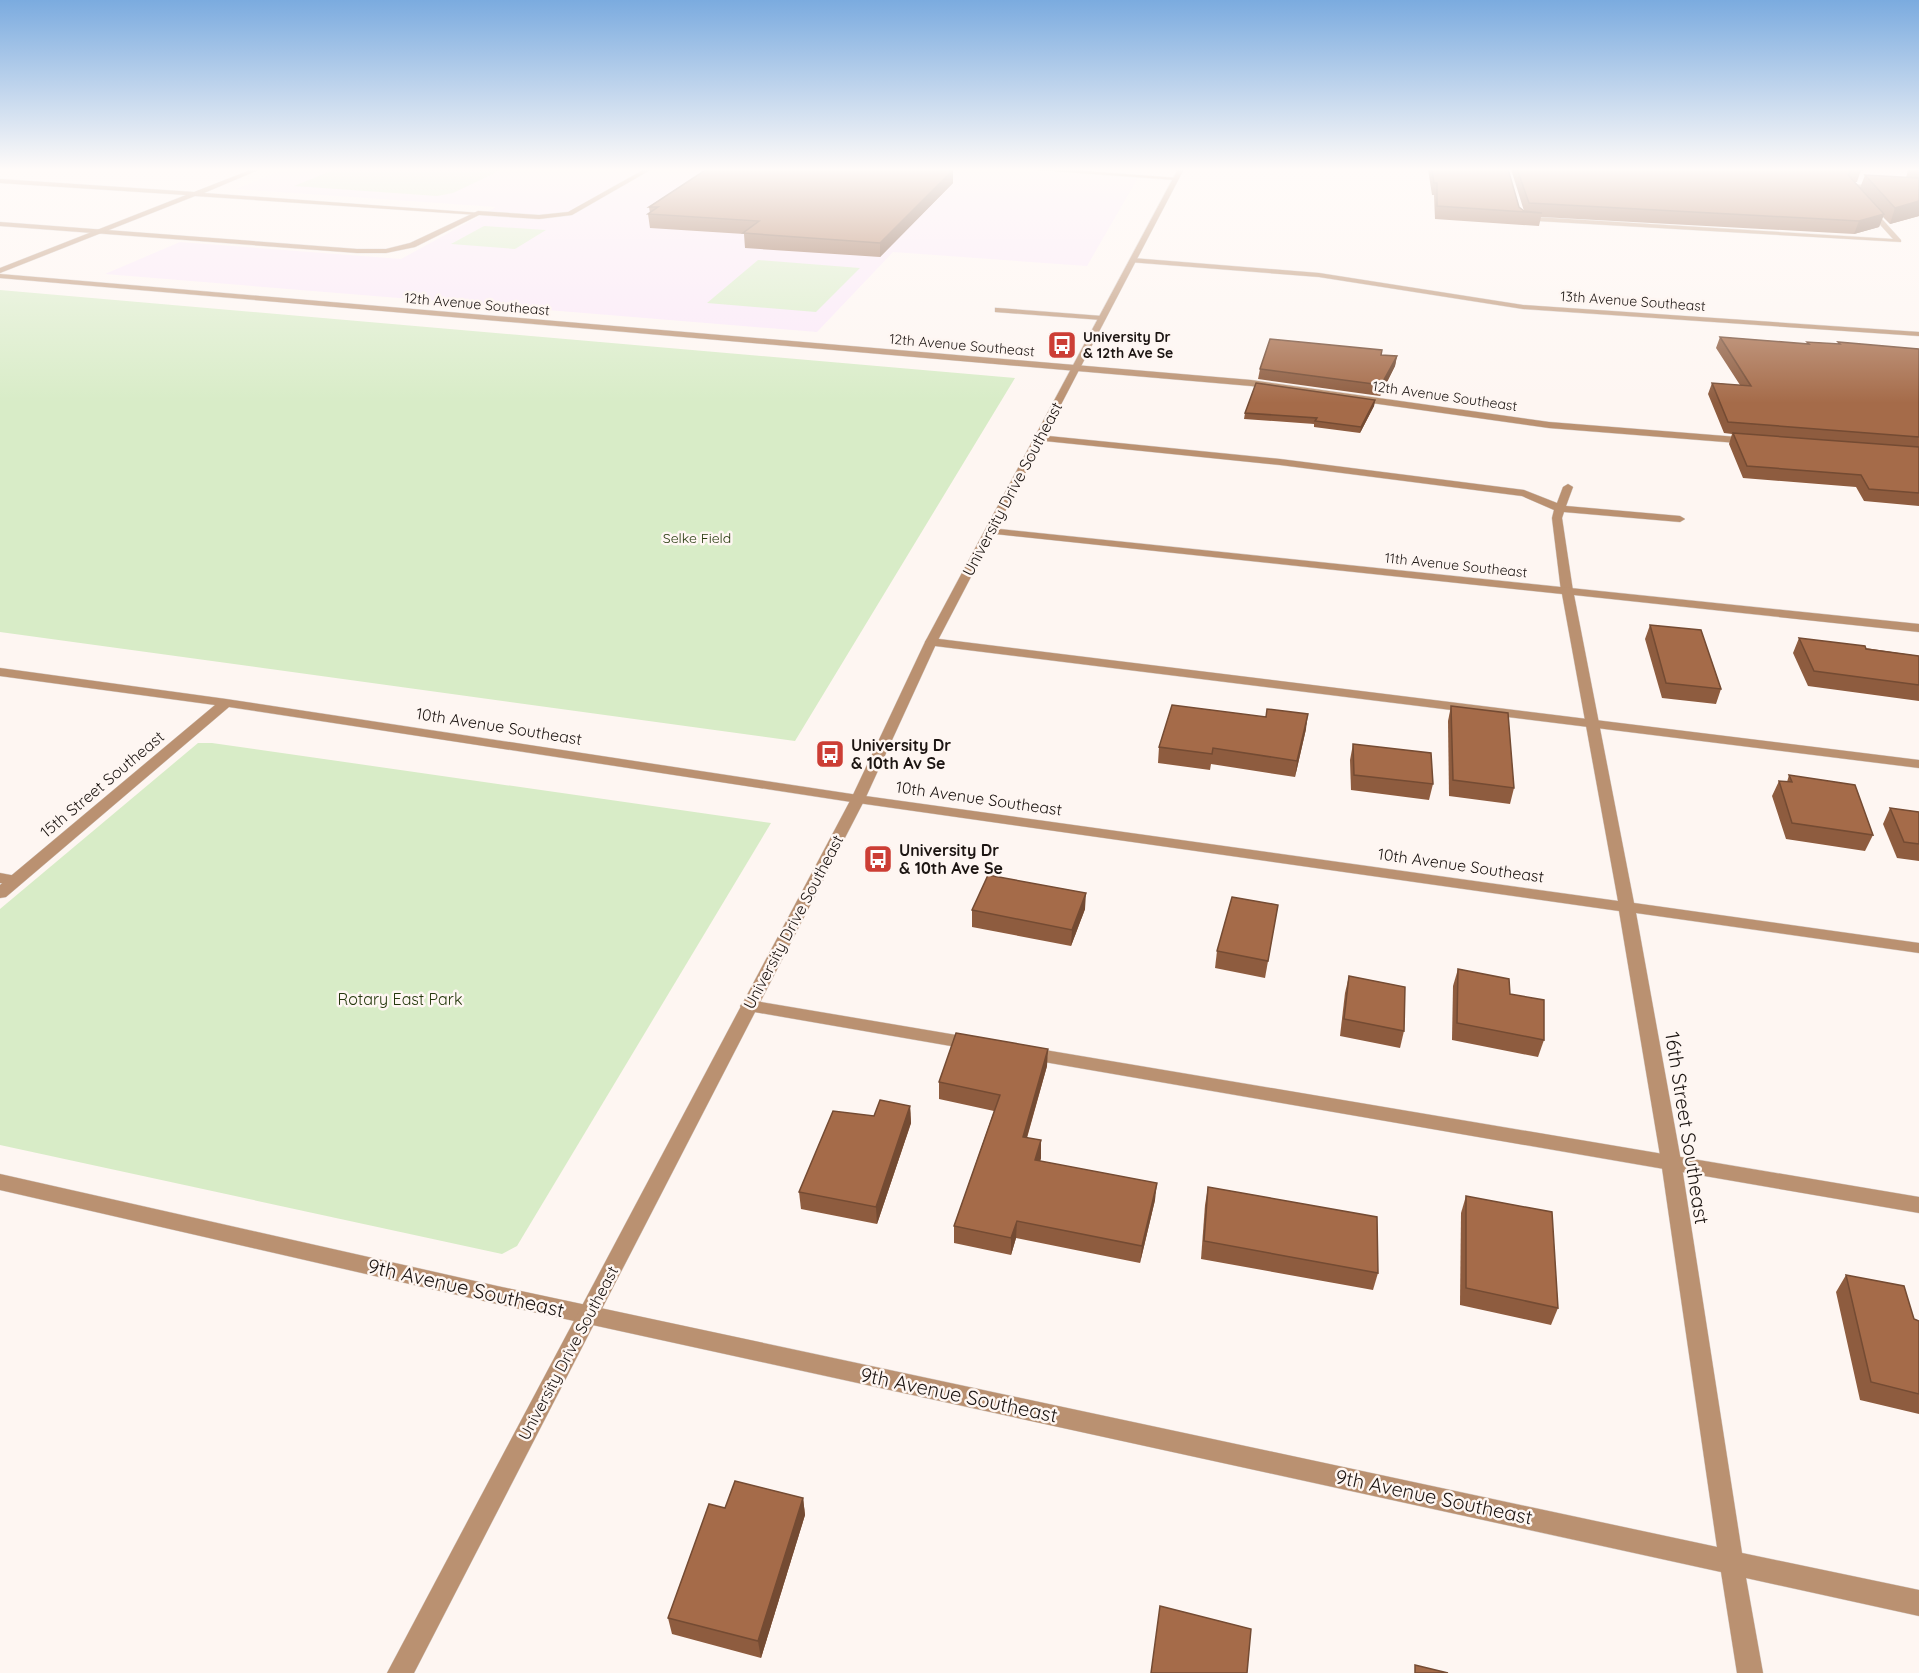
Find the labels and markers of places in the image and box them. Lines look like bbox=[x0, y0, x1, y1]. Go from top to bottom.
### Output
place label: University Dr & 12th Ave Se bbox=[1083, 328, 1173, 362]
bus stop icon: University Dr & 12th Ave Se bbox=[1046, 329, 1078, 361]
place label: University Dr & 10th Av Se bbox=[851, 735, 951, 773]
bus stop icon: University Dr & 10th Av Se bbox=[814, 738, 846, 770]
place label: University Dr & 10th Ave Se bbox=[899, 840, 1003, 878]
bus stop icon: University Dr & 10th Ave Se bbox=[862, 843, 894, 875]

